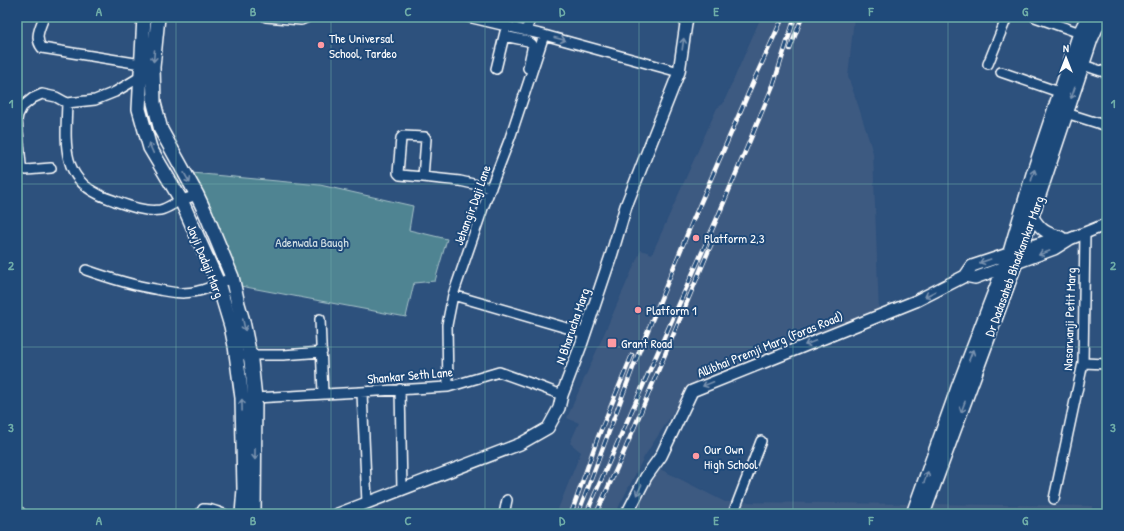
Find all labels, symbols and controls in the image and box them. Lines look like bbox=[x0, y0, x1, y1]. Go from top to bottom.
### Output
text: A bbox=[96, 2, 103, 20]
text: B bbox=[250, 2, 257, 20]
text: C bbox=[404, 2, 412, 20]
text: D bbox=[559, 2, 566, 20]
text: E bbox=[713, 2, 719, 20]
text: F bbox=[868, 2, 875, 20]
text: G bbox=[1022, 2, 1029, 20]
place label: The Universal School, Tardeo bbox=[329, 29, 397, 62]
one-way arrow bbox=[553, 36, 566, 44]
one-way arrow bbox=[679, 38, 687, 51]
north arrow bbox=[1046, 38, 1086, 78]
marker: The Universal School, Tardeo bbox=[316, 40, 326, 50]
text: N bbox=[1063, 41, 1069, 55]
one-way arrow bbox=[150, 49, 158, 62]
one-way arrow bbox=[1069, 86, 1076, 99]
text: 1 bbox=[9, 94, 14, 112]
text: 1 bbox=[1111, 94, 1116, 112]
one-way arrow bbox=[147, 142, 154, 154]
street label: Jehangir Daji Lane bbox=[449, 162, 495, 248]
one-way arrow bbox=[1030, 168, 1037, 181]
one-way arrow bbox=[184, 172, 192, 184]
street label: Dr Dadasaheb Bhadkamkar Marg bbox=[980, 193, 1048, 339]
street label: Javji Dadaji Marg bbox=[183, 221, 229, 301]
place label: Platform 2,3 bbox=[704, 229, 765, 247]
park label: Adenwala Baugh bbox=[275, 233, 349, 251]
marker: Platform 2,3 bbox=[691, 233, 701, 243]
one-way arrow bbox=[1037, 250, 1050, 257]
text: 2 bbox=[8, 256, 15, 274]
text: 2 bbox=[1110, 256, 1117, 274]
one-way arrow bbox=[980, 258, 992, 266]
street label: Nasarwanji Petit Marg bbox=[1058, 267, 1080, 371]
street label: N Bharucha Marg bbox=[551, 285, 594, 367]
one-way arrow bbox=[924, 290, 936, 298]
place label: Platform 1 bbox=[646, 301, 697, 319]
marker: Platform 1 bbox=[633, 305, 643, 315]
street label: Allibhai Premji Marg (Foras Road) bbox=[694, 306, 846, 382]
one-way arrow bbox=[240, 318, 248, 331]
place label: Grant Road bbox=[621, 334, 672, 352]
marker: Grant Road bbox=[606, 337, 618, 349]
one-way arrow bbox=[804, 340, 816, 348]
one-way arrow bbox=[967, 350, 975, 362]
street label: Shankar Seth Lane bbox=[366, 362, 454, 388]
one-way arrow bbox=[703, 381, 715, 389]
one-way arrow bbox=[238, 399, 246, 412]
one-way arrow bbox=[958, 401, 966, 413]
text: 3 bbox=[8, 418, 14, 436]
text: 3 bbox=[1110, 418, 1116, 436]
place label: Our Own High School bbox=[704, 440, 758, 473]
one-way arrow bbox=[251, 447, 259, 460]
marker: Our Own High School bbox=[691, 451, 701, 461]
one-way arrow bbox=[923, 471, 930, 484]
one-way arrow bbox=[635, 483, 642, 495]
text: A bbox=[96, 511, 103, 529]
text: B bbox=[250, 511, 257, 529]
text: C bbox=[404, 511, 412, 529]
text: D bbox=[559, 511, 566, 529]
text: E bbox=[713, 511, 719, 529]
text: F bbox=[868, 511, 875, 529]
text: G bbox=[1022, 511, 1029, 529]

